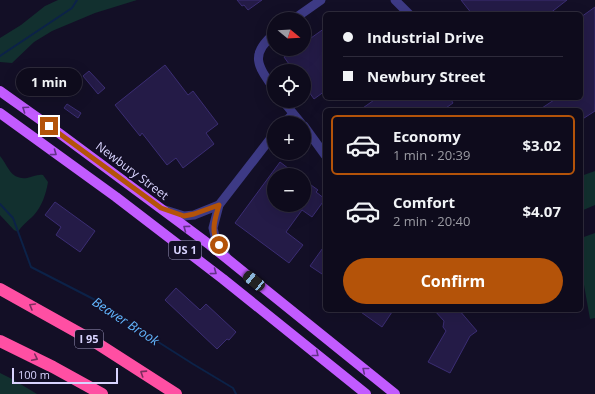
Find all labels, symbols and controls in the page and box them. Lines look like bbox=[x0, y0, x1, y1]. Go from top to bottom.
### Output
north arrow bbox=[267, 12, 311, 56]
map controls bbox=[267, 12, 311, 212]
text: Industrial Drive bbox=[367, 27, 484, 47]
button: locate bbox=[267, 64, 311, 108]
text: Newbury Street bbox=[367, 66, 485, 86]
callout: 1 min bbox=[16, 68, 82, 96]
text: 1 min bbox=[31, 73, 67, 91]
one-way arrow bbox=[23, 107, 30, 114]
button: + bbox=[267, 116, 311, 160]
route end bbox=[40, 117, 58, 135]
text: Economy bbox=[393, 126, 461, 146]
icon: car bbox=[345, 127, 381, 163]
text: $3.02 bbox=[522, 135, 561, 155]
street label: Newbury Street bbox=[92, 138, 172, 204]
text: 1 min · 20:39 bbox=[393, 146, 470, 164]
one-way arrow bbox=[50, 148, 57, 155]
button: − bbox=[267, 168, 311, 212]
text: Comfort bbox=[393, 192, 455, 212]
icon: car bbox=[345, 193, 381, 229]
text: $4.07 bbox=[522, 201, 561, 221]
text: 2 min · 20:40 bbox=[393, 212, 470, 230]
one-way arrow bbox=[184, 226, 191, 233]
route start bbox=[210, 236, 228, 254]
road number: US 1 bbox=[169, 241, 201, 259]
button: Confirm bbox=[343, 258, 563, 304]
one-way arrow bbox=[210, 268, 217, 275]
car bbox=[241, 269, 267, 293]
water label: Beaver Brook bbox=[89, 293, 164, 350]
one-way arrow bbox=[29, 303, 36, 310]
road number: I 95 bbox=[75, 330, 103, 348]
one-way arrow bbox=[311, 349, 318, 356]
one-way arrow bbox=[31, 353, 38, 361]
scale bar bbox=[12, 366, 118, 385]
text: 100 m bbox=[18, 367, 50, 382]
one-way arrow bbox=[362, 368, 369, 375]
one-way arrow bbox=[140, 370, 147, 378]

